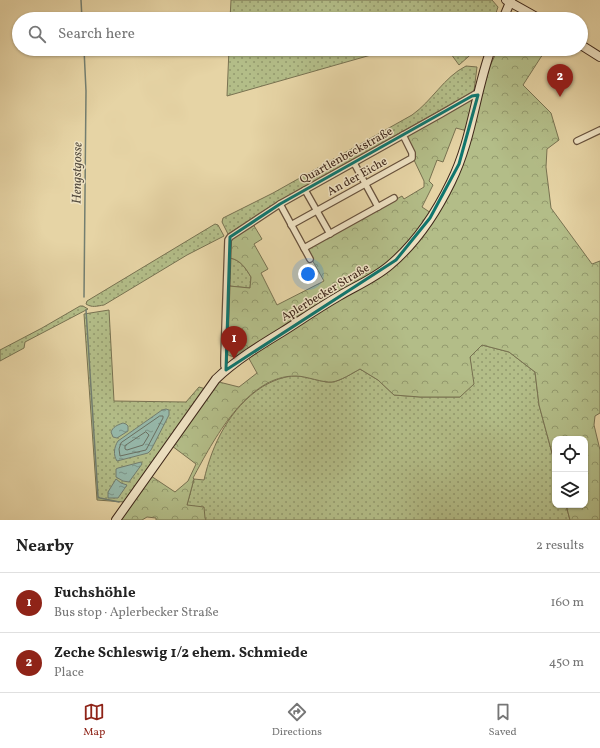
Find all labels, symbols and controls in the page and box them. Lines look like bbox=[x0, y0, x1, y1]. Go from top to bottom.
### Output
search box bbox=[12, 12, 588, 56]
icon: search bbox=[26, 23, 48, 45]
text: Search here bbox=[58, 24, 135, 45]
pin: 2 bbox=[547, 64, 573, 97]
street label: Quartlenbeckstraße bbox=[297, 123, 396, 188]
water label: Hengstgosse bbox=[68, 142, 88, 204]
street label: An der Eiche bbox=[324, 154, 391, 200]
street label: Aplerbecker Straße bbox=[278, 260, 373, 326]
your location bbox=[298, 264, 318, 284]
pin: 1 bbox=[221, 326, 247, 359]
map controls bbox=[552, 436, 588, 508]
button: locate bbox=[552, 436, 588, 472]
button: layers bbox=[552, 472, 588, 508]
text: Nearby bbox=[16, 535, 74, 558]
text: 2 results bbox=[536, 537, 584, 555]
text: Fuchshöhle bbox=[54, 583, 136, 604]
text: 1 bbox=[26, 594, 32, 612]
text: 160 m bbox=[550, 594, 584, 612]
text: Bus stop · Aplerbecker Straße bbox=[54, 604, 219, 622]
text: Zeche Schleswig 1/2 ehem. Schmiede bbox=[54, 643, 308, 664]
text: 2 bbox=[26, 654, 32, 672]
text: 450 m bbox=[549, 654, 584, 672]
text: Place bbox=[54, 664, 84, 682]
tab: Map bbox=[83, 701, 105, 740]
tab: Directions bbox=[272, 701, 322, 740]
tab: Saved bbox=[488, 701, 517, 740]

